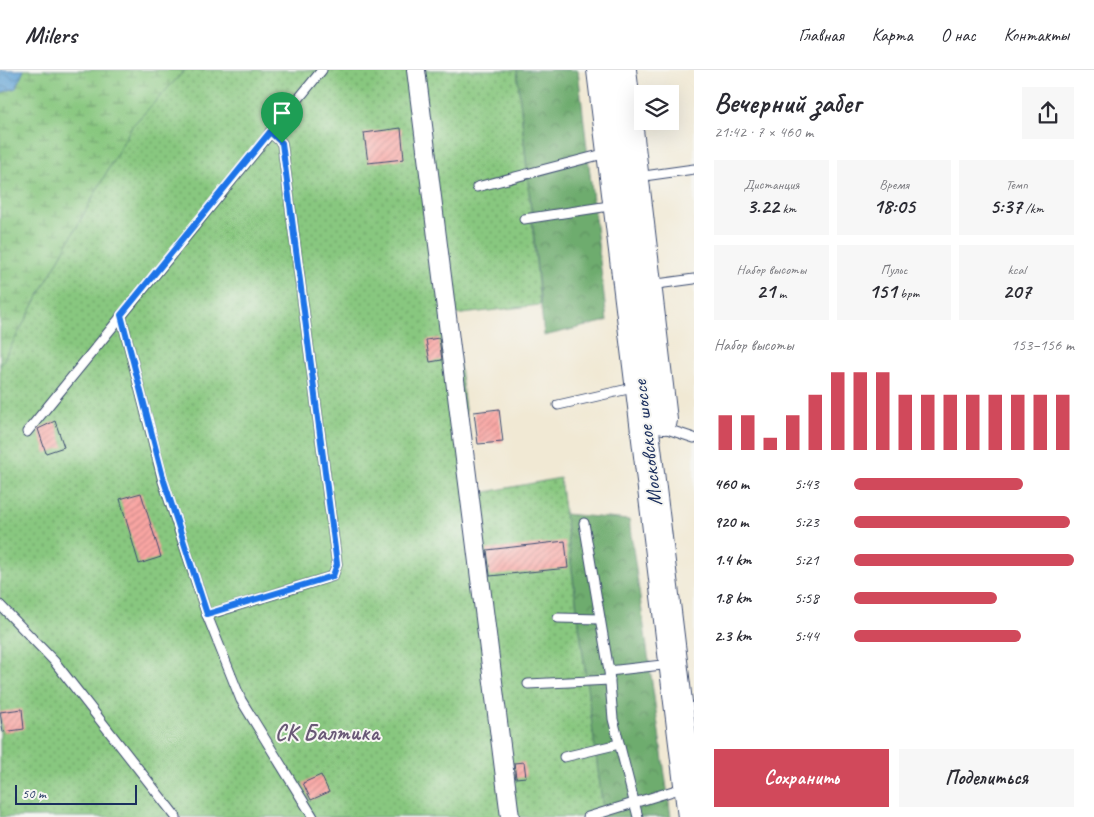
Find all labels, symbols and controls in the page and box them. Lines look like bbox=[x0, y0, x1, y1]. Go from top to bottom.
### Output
text: Milers bbox=[25, 20, 77, 50]
text: Главная bbox=[799, 24, 844, 46]
text: Карта bbox=[872, 24, 913, 46]
text: О нас bbox=[941, 24, 976, 46]
text: Контакты bbox=[1004, 24, 1069, 46]
map controls bbox=[634, 85, 679, 130]
button: layers bbox=[634, 85, 679, 130]
text: Вечерний забег bbox=[714, 85, 861, 120]
button: share bbox=[1022, 87, 1074, 139]
pin bbox=[261, 92, 303, 143]
icon: arrive bbox=[268, 99, 296, 127]
text: 21:42 · 7 × 460 m bbox=[714, 122, 813, 142]
text: Дистанция bbox=[743, 176, 799, 193]
text: Время bbox=[879, 176, 909, 193]
text: Темп bbox=[1005, 176, 1028, 193]
text: 3.22 bbox=[747, 193, 779, 219]
text: 18:05 bbox=[873, 193, 915, 219]
text: 5:37 bbox=[990, 193, 1022, 219]
text: km bbox=[779, 200, 796, 217]
text: /km bbox=[1022, 200, 1044, 217]
text: Набор высоты bbox=[737, 261, 806, 278]
text: Пульс bbox=[880, 261, 908, 278]
text: kcal bbox=[1007, 261, 1026, 278]
text: 21 bbox=[756, 278, 775, 304]
text: 151 bbox=[869, 278, 897, 304]
text: 207 bbox=[1003, 278, 1031, 304]
text: m bbox=[775, 285, 786, 302]
text: bpm bbox=[897, 285, 919, 302]
text: Набор высоты bbox=[714, 335, 793, 355]
text: 153–156 m bbox=[1011, 335, 1074, 355]
street label: Московское шоссе bbox=[626, 378, 668, 507]
text: 460 m bbox=[714, 474, 749, 494]
text: 5:43 bbox=[794, 474, 819, 494]
text: 920 m bbox=[714, 512, 748, 532]
text: 5:23 bbox=[794, 512, 819, 532]
text: 1.4 km bbox=[714, 550, 751, 570]
text: 5:21 bbox=[794, 550, 819, 570]
text: 1.8 km bbox=[714, 588, 751, 608]
text: 5:58 bbox=[794, 588, 819, 608]
text: 2.3 km bbox=[714, 626, 751, 646]
text: 5:44 bbox=[794, 626, 819, 646]
district label: СК Балтика bbox=[275, 719, 381, 747]
button: Сохранить bbox=[714, 749, 889, 807]
button: Поделиться bbox=[899, 749, 1074, 807]
scale bar bbox=[15, 782, 138, 805]
text: 50 m bbox=[22, 785, 46, 802]

